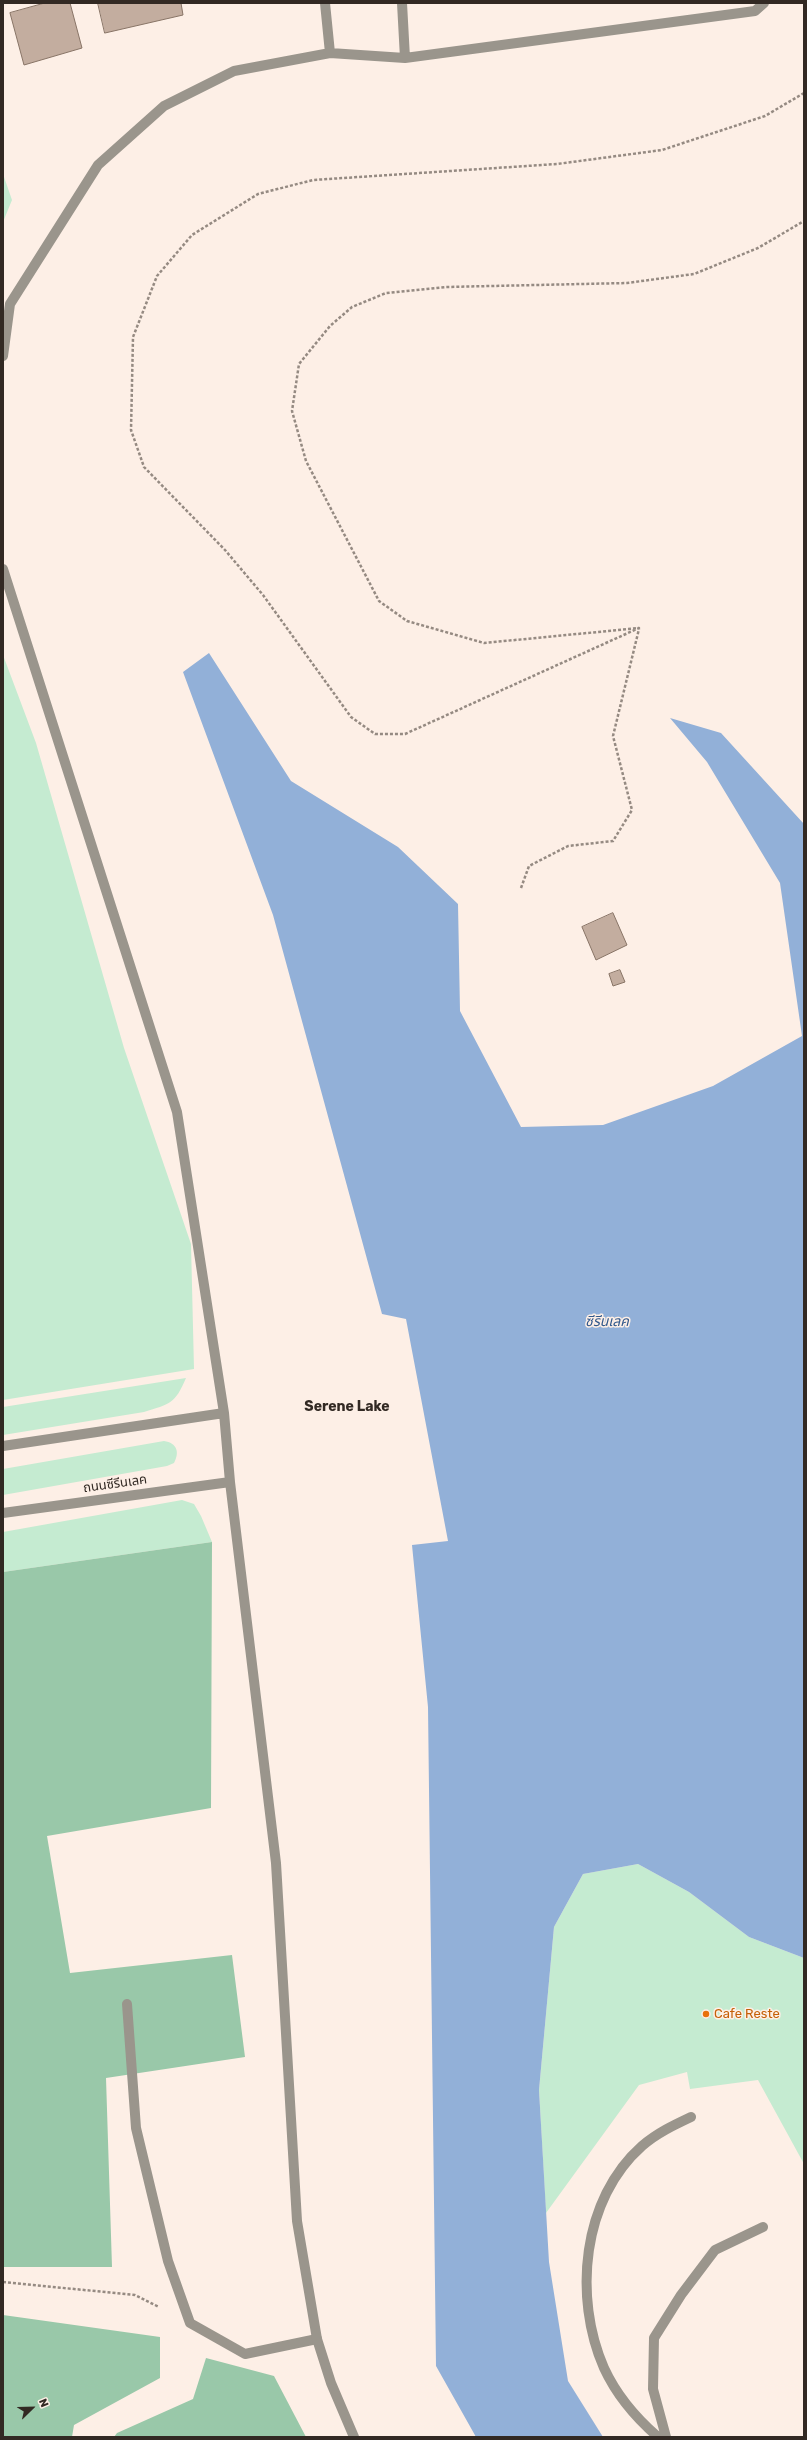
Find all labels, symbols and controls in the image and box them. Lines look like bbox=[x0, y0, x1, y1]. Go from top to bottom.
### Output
water label: ซีรีนเลค bbox=[585, 1314, 629, 1330]
district label: Serene Lake bbox=[304, 1399, 390, 1415]
street label: ถนนซีรีนเลค bbox=[82, 1472, 148, 1496]
place label: Cafe Reste bbox=[714, 2006, 780, 2022]
marker: Cafe Reste bbox=[701, 2009, 711, 2019]
north arrow bbox=[12, 2388, 52, 2428]
text: N bbox=[36, 2397, 51, 2409]

